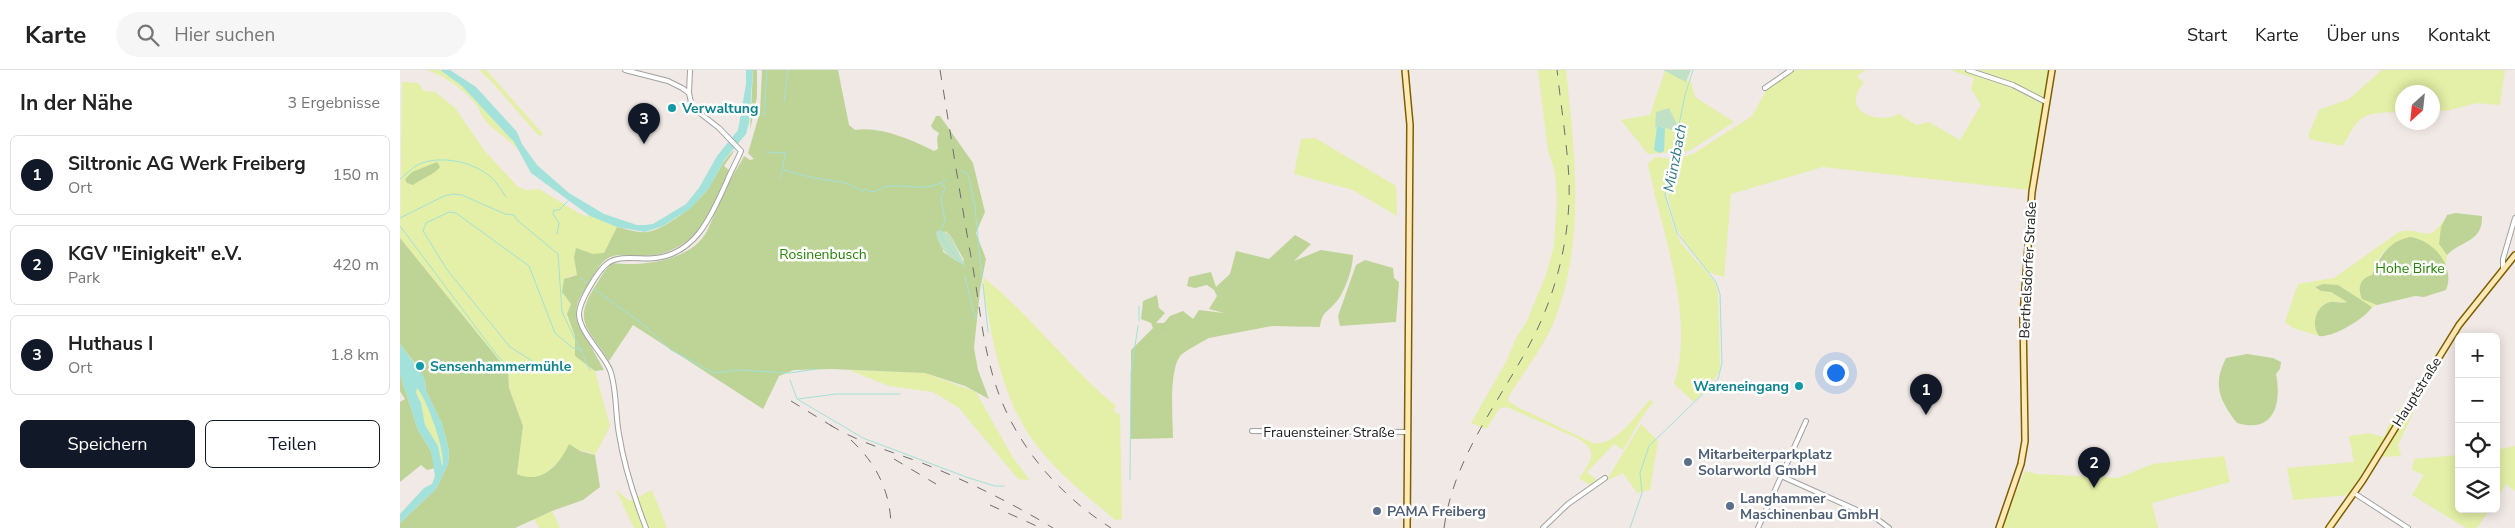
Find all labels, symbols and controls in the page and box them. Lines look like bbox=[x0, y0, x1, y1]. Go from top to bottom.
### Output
search box bbox=[116, 12, 466, 57]
text: Karte bbox=[25, 19, 86, 51]
icon: search bbox=[134, 21, 162, 49]
text: Hier suchen bbox=[174, 22, 275, 48]
text: Start bbox=[2187, 23, 2227, 47]
text: Karte bbox=[2255, 23, 2299, 47]
text: Über uns bbox=[2327, 23, 2400, 47]
text: Kontakt bbox=[2428, 23, 2490, 47]
north arrow bbox=[2395, 85, 2440, 130]
text: In der Nähe bbox=[20, 89, 133, 117]
text: 3 Ergebnisse bbox=[287, 92, 380, 114]
place label: Verwaltung bbox=[681, 99, 758, 118]
marker: Verwaltung bbox=[666, 102, 678, 114]
pin: 3 bbox=[628, 103, 660, 144]
water label: Münzbach bbox=[1659, 122, 1691, 194]
text: Siltronic AG Werk Freiberg bbox=[68, 151, 306, 177]
text: 1 bbox=[32, 164, 42, 186]
text: 150 m bbox=[332, 164, 379, 186]
text: Ort bbox=[68, 177, 92, 199]
street label: Berthelsdorfer Straße bbox=[2015, 201, 2041, 339]
text: KGV "Einigkeit" e.V. bbox=[68, 241, 242, 267]
park label: Rosinenbusch bbox=[779, 245, 867, 264]
text: 2 bbox=[32, 254, 42, 276]
text: 420 m bbox=[332, 254, 379, 276]
park label: Hohe Birke bbox=[2375, 259, 2445, 278]
text: Park bbox=[68, 267, 100, 289]
text: Huthaus I bbox=[68, 331, 153, 357]
map controls bbox=[2455, 333, 2500, 513]
button: + bbox=[2455, 333, 2500, 378]
text: 3 bbox=[32, 344, 42, 366]
text: 1.8 km bbox=[330, 344, 379, 366]
street label: Hauptstraße bbox=[2388, 354, 2446, 430]
text: Ort bbox=[68, 357, 92, 379]
place label: Sensenhammermühle bbox=[430, 357, 572, 376]
marker: Sensenhammermühle bbox=[414, 360, 426, 372]
your location bbox=[1823, 360, 1849, 386]
pin: 1 bbox=[1910, 374, 1942, 415]
place label: Wareneingang bbox=[1693, 377, 1789, 396]
button: − bbox=[2455, 378, 2500, 423]
marker: Wareneingang bbox=[1793, 380, 1805, 392]
button: Speichern bbox=[20, 420, 195, 468]
button: Teilen bbox=[205, 420, 380, 468]
street label: Frauensteiner Straße bbox=[1263, 423, 1395, 442]
button: locate bbox=[2455, 423, 2500, 468]
place label: Mitarbeiterparkplatz Solarworld GmbH bbox=[1698, 445, 1832, 480]
pin: 2 bbox=[2078, 447, 2110, 488]
marker: Mitarbeiterparkplatz Solarworld GmbH bbox=[1682, 456, 1694, 468]
button: layers bbox=[2455, 468, 2500, 513]
place label: Langhammer Maschinenbau GmbH bbox=[1740, 489, 1879, 524]
marker: Langhammer Maschinenbau GmbH bbox=[1724, 500, 1736, 512]
place label: PAMA Freiberg bbox=[1387, 502, 1486, 521]
marker: PAMA Freiberg bbox=[1371, 505, 1383, 517]

